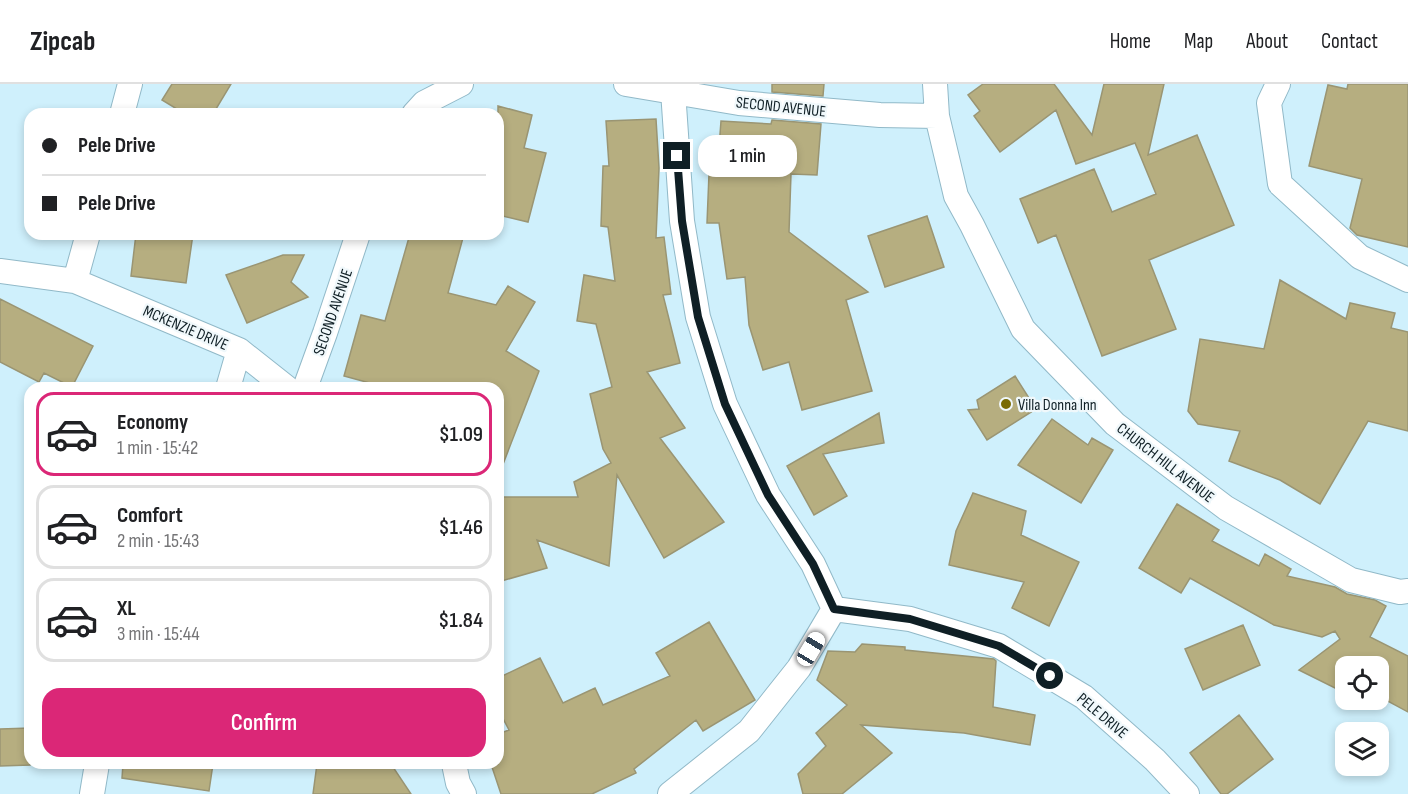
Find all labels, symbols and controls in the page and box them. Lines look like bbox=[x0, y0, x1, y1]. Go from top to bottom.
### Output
text: Zipcab bbox=[30, 25, 95, 58]
text: Home bbox=[1110, 29, 1151, 54]
text: Map bbox=[1184, 29, 1213, 54]
text: About bbox=[1246, 29, 1288, 54]
text: Contact bbox=[1321, 29, 1378, 54]
street label: SECOND AVENUE bbox=[735, 93, 827, 122]
text: Pele Drive bbox=[78, 132, 156, 159]
callout: 1 min bbox=[698, 135, 797, 177]
route end bbox=[663, 142, 690, 169]
text: 1 min bbox=[729, 144, 766, 168]
text: Pele Drive bbox=[78, 190, 156, 217]
street label: SECOND AVENUE bbox=[310, 267, 357, 358]
street label: MCKENZIE DRIVE bbox=[140, 302, 231, 355]
place label: Villa Donna Inn bbox=[1018, 396, 1097, 415]
marker: Villa Donna Inn bbox=[999, 397, 1013, 411]
icon: car bbox=[45, 407, 99, 461]
text: Economy bbox=[117, 409, 188, 436]
street label: CHURCH HILL AVENUE bbox=[1113, 419, 1217, 507]
text: $1.09 bbox=[439, 421, 483, 448]
text: 1 min · 15:42 bbox=[117, 436, 198, 460]
icon: car bbox=[45, 500, 99, 554]
text: Comfort bbox=[117, 502, 183, 529]
text: $1.46 bbox=[438, 514, 483, 541]
text: 2 min · 15:43 bbox=[117, 529, 200, 553]
icon: car bbox=[45, 593, 99, 647]
text: XL bbox=[117, 595, 136, 622]
text: $1.84 bbox=[438, 607, 483, 634]
text: 3 min · 15:44 bbox=[117, 622, 200, 646]
car bbox=[794, 629, 828, 669]
map controls bbox=[1335, 656, 1389, 776]
button: locate bbox=[1335, 656, 1389, 710]
route start bbox=[1036, 662, 1063, 689]
button: Confirm bbox=[42, 688, 486, 757]
street label: PELE DRIVE bbox=[1073, 689, 1131, 743]
button: layers bbox=[1335, 722, 1389, 776]

